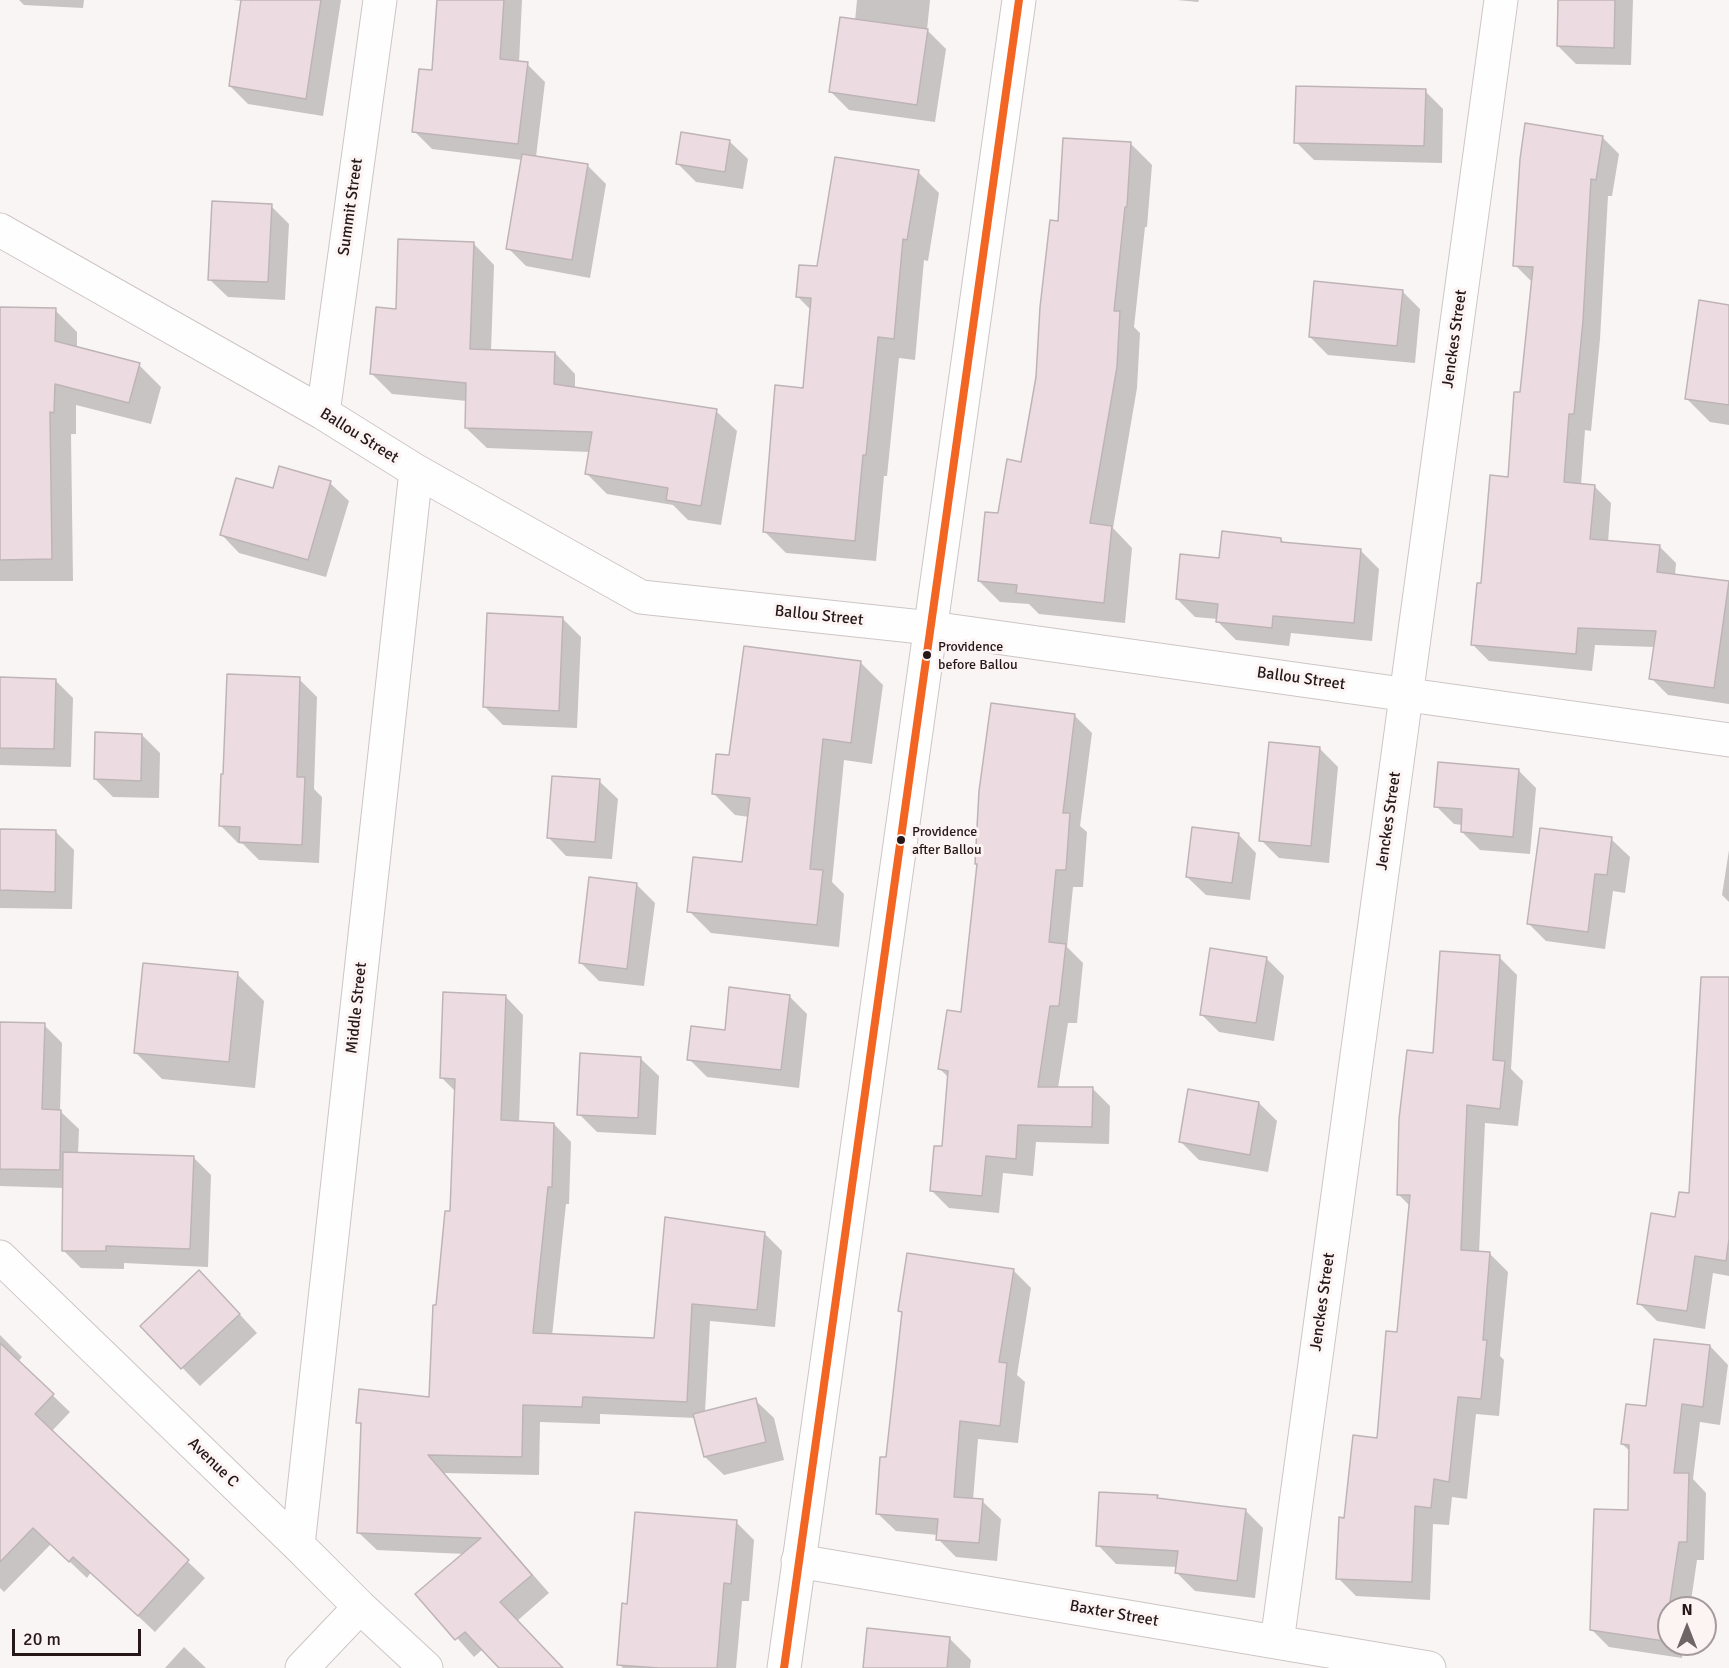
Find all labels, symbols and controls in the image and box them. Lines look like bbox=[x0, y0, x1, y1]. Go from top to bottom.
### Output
street label: Summit Street bbox=[335, 157, 367, 257]
street label: Jenckes Street bbox=[1439, 288, 1471, 390]
street label: Ballou Street bbox=[316, 404, 402, 468]
street label: Ballou Street bbox=[774, 602, 864, 630]
place label: Providence before Ballou bbox=[938, 639, 1018, 672]
marker: Providence before Ballou bbox=[921, 649, 933, 661]
street label: Ballou Street bbox=[1256, 663, 1346, 695]
street label: Jenckes Street bbox=[1373, 770, 1405, 872]
place label: Providence after Ballou bbox=[912, 824, 982, 856]
marker: Providence after Ballou bbox=[895, 834, 907, 846]
street label: Middle Street bbox=[343, 961, 371, 1055]
street label: Jenckes Street bbox=[1307, 1251, 1339, 1353]
street label: Avenue C bbox=[184, 1434, 242, 1492]
north arrow bbox=[1657, 1596, 1717, 1656]
street label: Baxter Street bbox=[1068, 1597, 1160, 1631]
text: N bbox=[1681, 1600, 1693, 1620]
scale bar bbox=[15, 1617, 144, 1655]
text: 20 m bbox=[23, 1628, 61, 1650]

